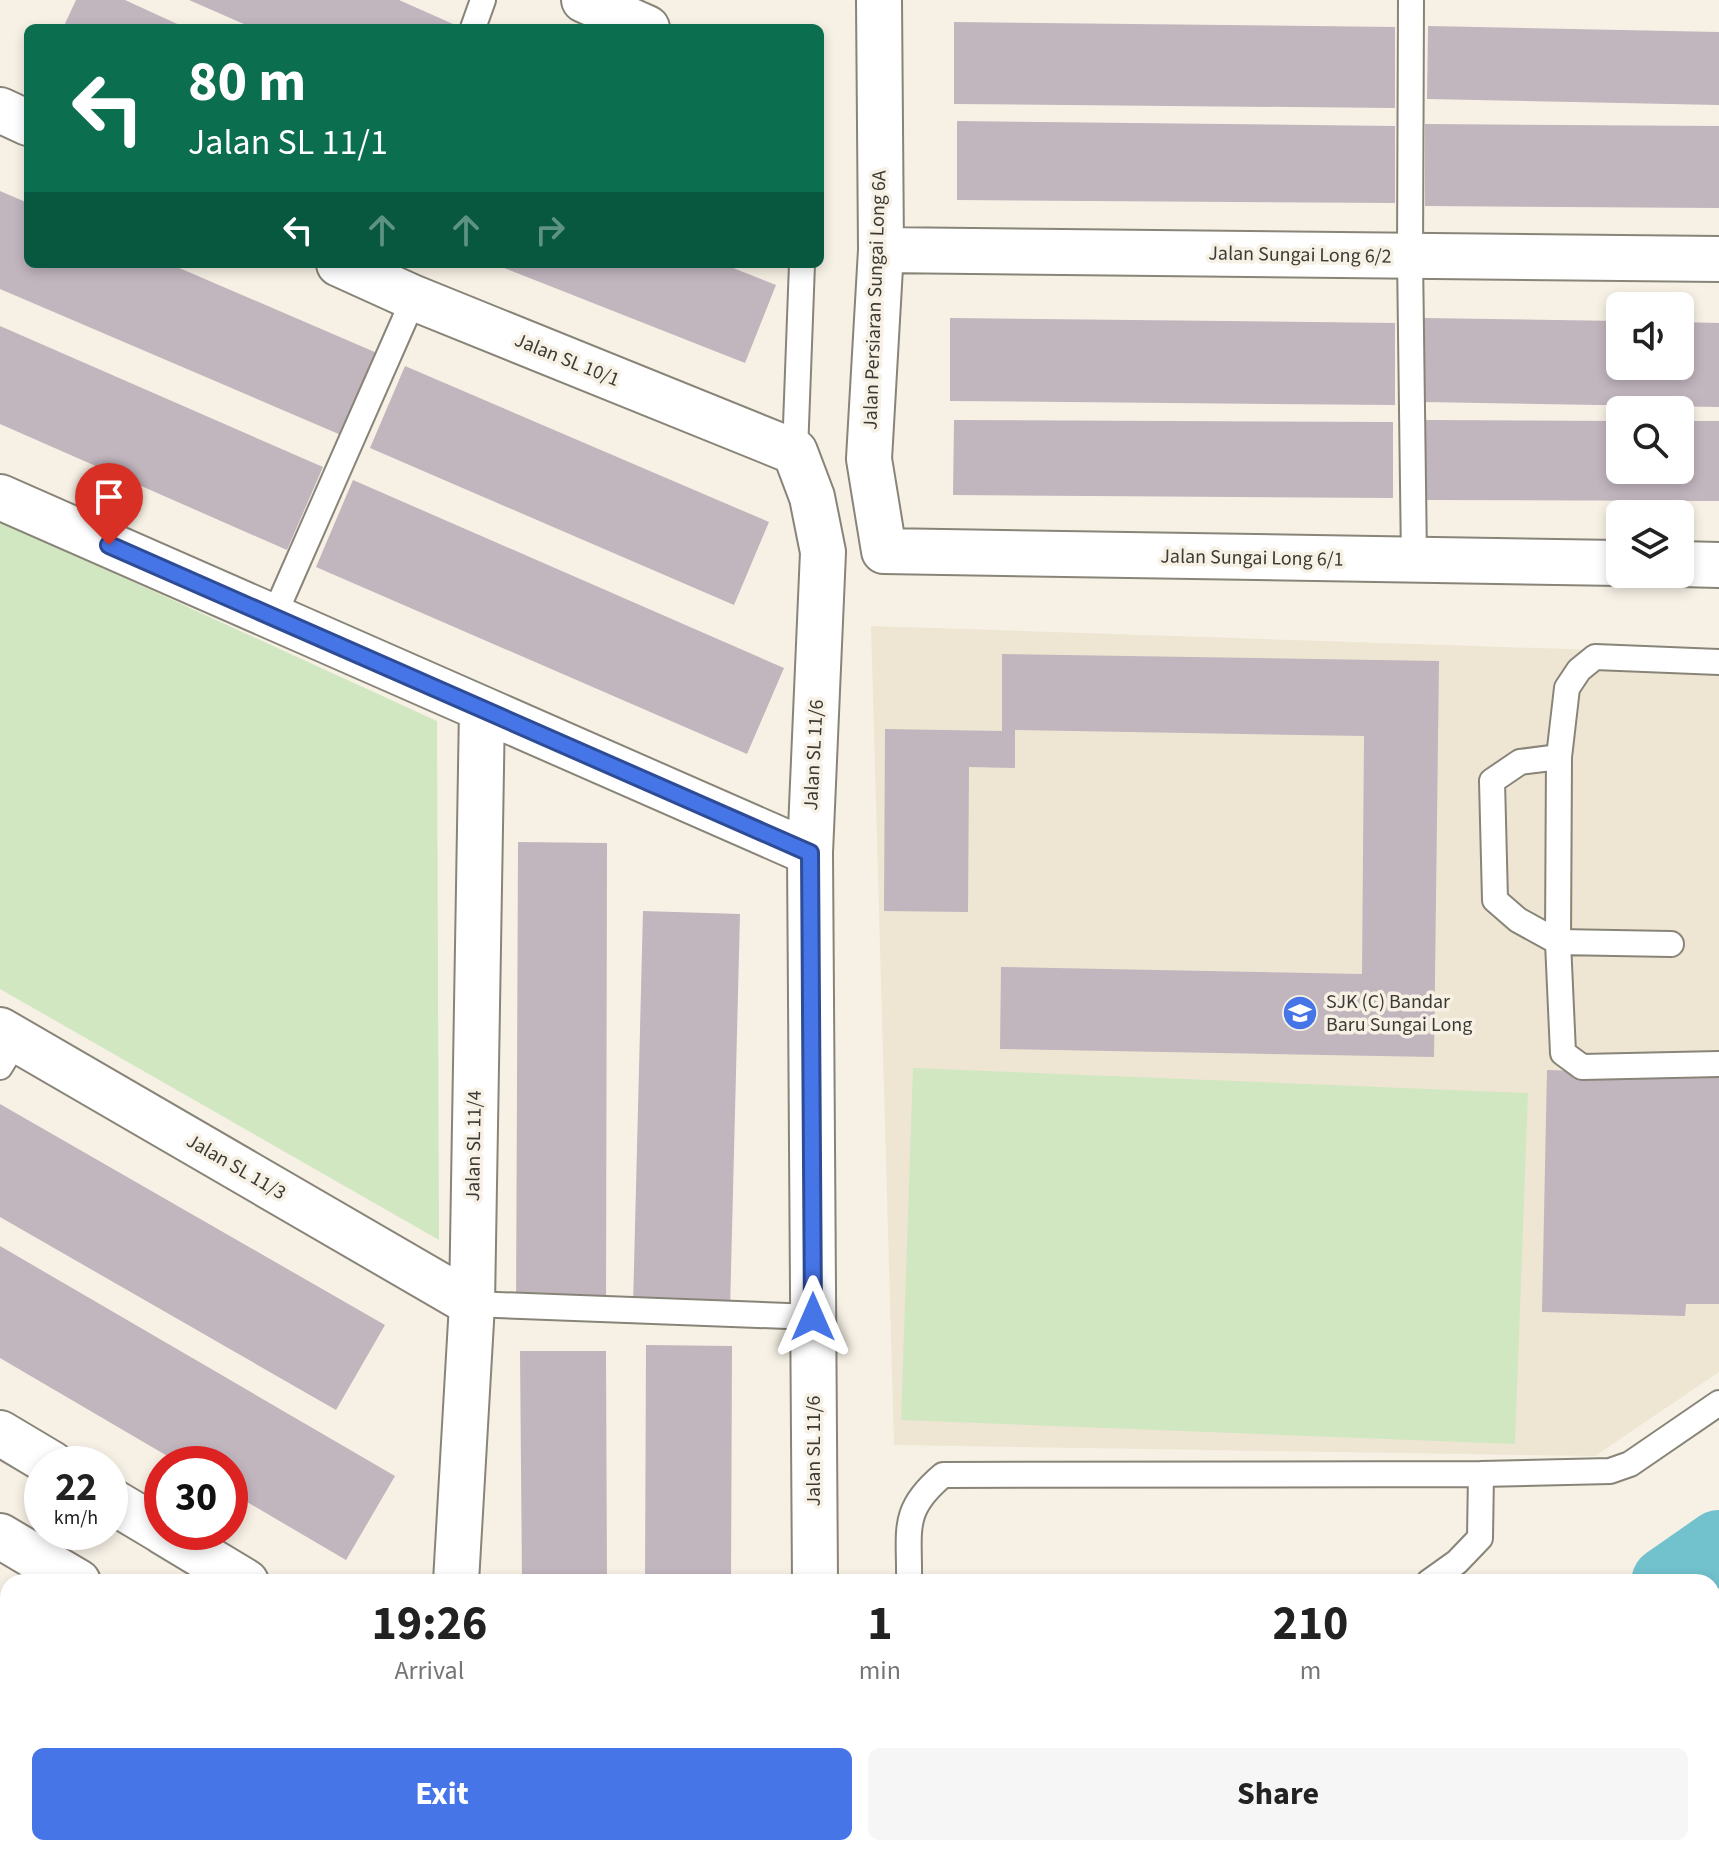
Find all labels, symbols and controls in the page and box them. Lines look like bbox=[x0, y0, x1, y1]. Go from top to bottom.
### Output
text: 80 m bbox=[188, 43, 306, 122]
icon: left bbox=[56, 56, 160, 160]
text: Jalan SL 11/1 bbox=[188, 117, 388, 168]
street label: Jalan Persiaran Sungai Long 6A bbox=[856, 170, 894, 430]
icon: left bbox=[276, 208, 320, 252]
icon: ahead bbox=[360, 208, 404, 252]
icon: ahead bbox=[444, 208, 488, 252]
icon: right bbox=[528, 208, 572, 252]
street label: Jalan Sungai Long 6/2 bbox=[1208, 239, 1392, 271]
map controls bbox=[1606, 292, 1694, 588]
button: sound bbox=[1606, 292, 1694, 380]
street label: Jalan SL 10/1 bbox=[510, 326, 624, 394]
button: search bbox=[1606, 396, 1694, 484]
pin bbox=[75, 463, 143, 545]
icon: arrive bbox=[87, 475, 131, 519]
button: layers bbox=[1606, 500, 1694, 588]
street label: Jalan Sungai Long 6/1 bbox=[1160, 542, 1344, 574]
street label: Jalan SL 11/6 bbox=[797, 699, 831, 811]
place label: SJK (C) Bandar Baru Sungai Long bbox=[1326, 988, 1472, 1039]
school or university icon: SJK (C) Bandar Baru Sungai Long bbox=[1281, 994, 1319, 1032]
street label: Jalan SL 11/4 bbox=[459, 1090, 489, 1202]
street label: Jalan SL 11/3 bbox=[181, 1127, 291, 1207]
position arrow bbox=[771, 1275, 855, 1359]
street label: Jalan SL 11/6 bbox=[800, 1395, 828, 1507]
speed limit sign: 30 bbox=[144, 1446, 248, 1550]
text: 22 bbox=[55, 1459, 97, 1516]
text: km/h bbox=[54, 1504, 98, 1532]
text: 19:26 bbox=[371, 1590, 487, 1658]
text: 1 bbox=[867, 1590, 893, 1658]
text: 210 bbox=[1272, 1590, 1348, 1658]
text: Arrival bbox=[394, 1652, 464, 1689]
text: min bbox=[859, 1652, 901, 1689]
text: m bbox=[1300, 1652, 1321, 1689]
button: Exit bbox=[32, 1748, 852, 1840]
button: Share bbox=[868, 1748, 1688, 1840]

